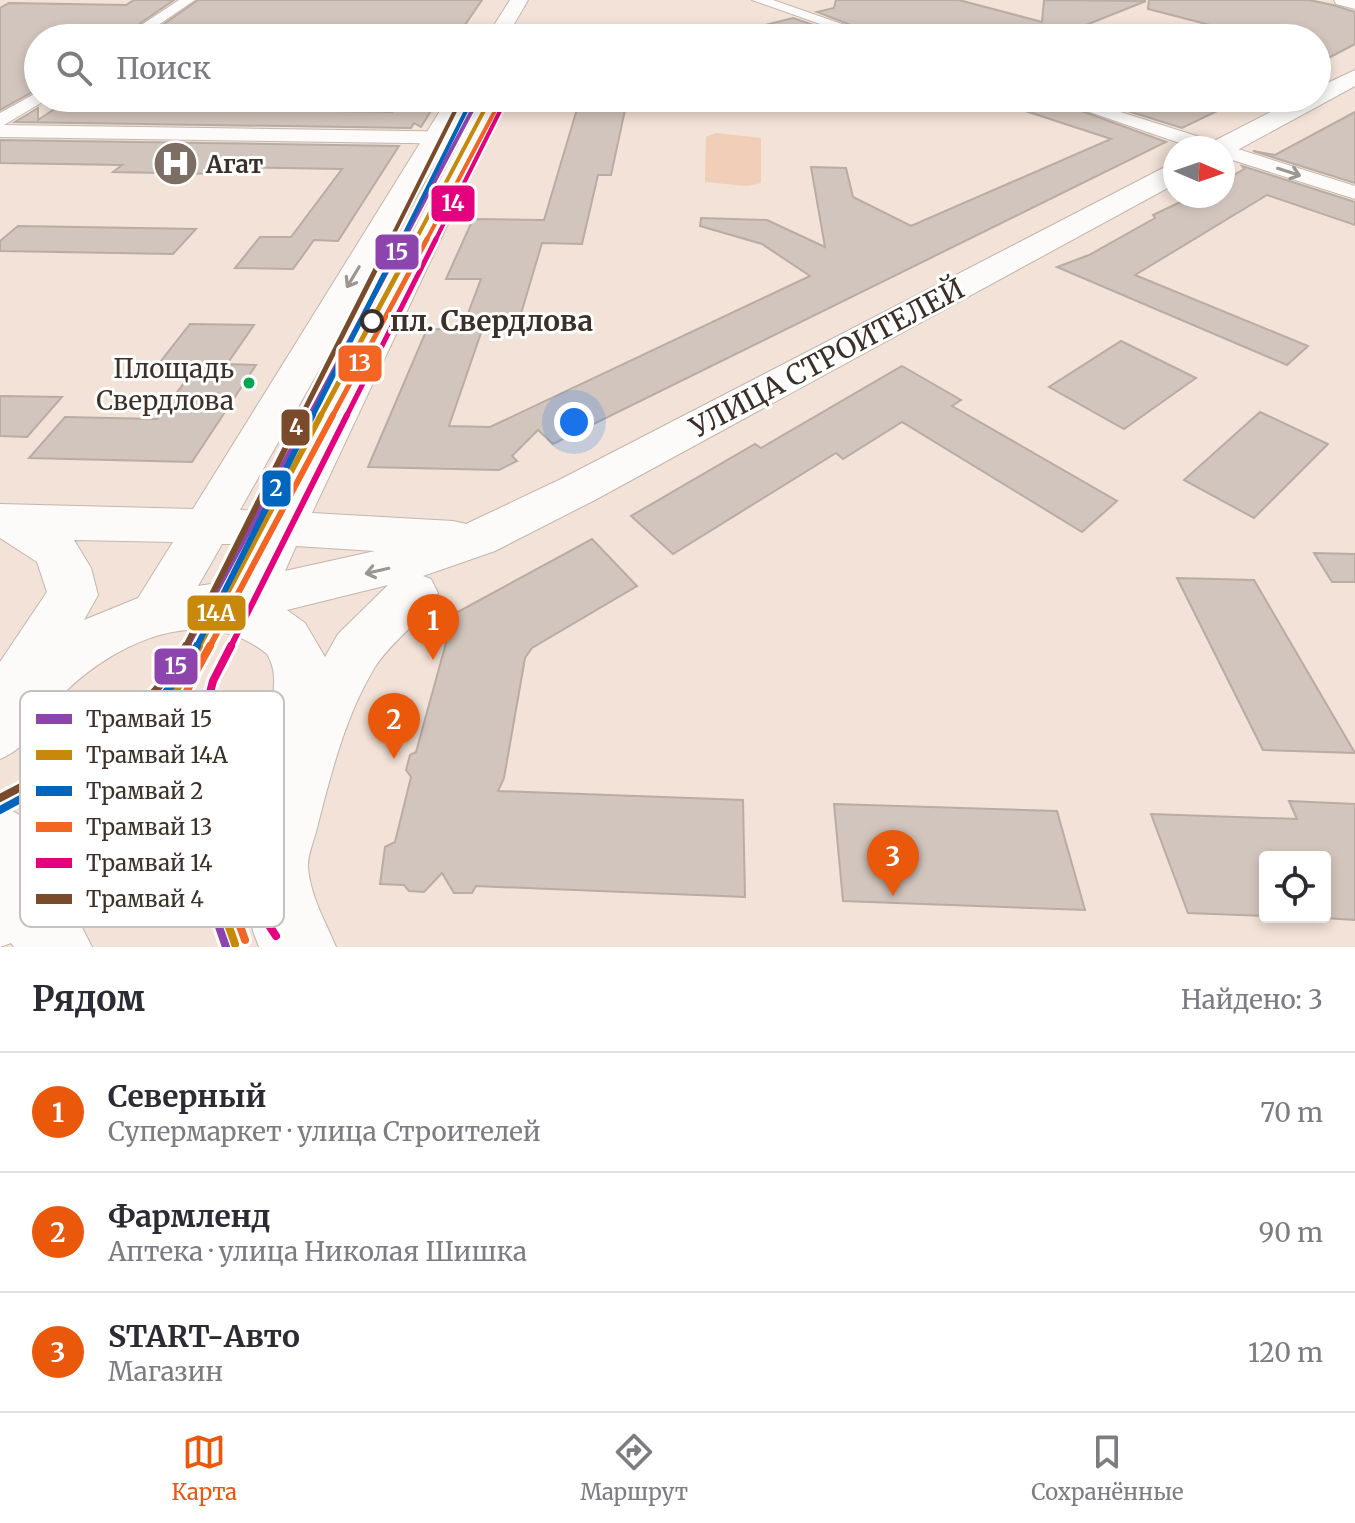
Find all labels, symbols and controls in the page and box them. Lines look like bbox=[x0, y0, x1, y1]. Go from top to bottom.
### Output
search box bbox=[24, 24, 1331, 112]
icon: search bbox=[52, 46, 96, 90]
text: Поиск bbox=[116, 49, 211, 87]
north arrow bbox=[1163, 136, 1235, 208]
hospital icon: Агат bbox=[151, 140, 199, 188]
place label: Агат bbox=[205, 149, 264, 180]
one-way arrow bbox=[1276, 166, 1301, 180]
line badge: 14 bbox=[430, 184, 476, 223]
text: 14 bbox=[441, 189, 465, 217]
line badge: 15 bbox=[374, 233, 420, 271]
text: 15 bbox=[386, 238, 408, 266]
one-way arrow bbox=[345, 265, 361, 288]
street label: УЛИЦА СТРОИТЕЛЕЙ bbox=[683, 270, 970, 446]
place label: пл. Свердлова bbox=[390, 303, 594, 339]
marker: пл. Свердлова bbox=[361, 310, 383, 332]
line badge: 13 bbox=[337, 344, 383, 383]
text: 13 bbox=[349, 349, 371, 377]
place label: Площадь Свердлова bbox=[96, 352, 234, 417]
marker: Площадь Свердлова bbox=[241, 375, 257, 391]
your location bbox=[554, 402, 594, 442]
line badge: 4 bbox=[280, 408, 311, 447]
text: 4 bbox=[289, 413, 303, 441]
line badge: 2 bbox=[261, 469, 292, 508]
text: 2 bbox=[270, 474, 283, 502]
one-way arrow bbox=[365, 564, 391, 579]
line badge: 14А bbox=[186, 594, 247, 632]
pin: 1 bbox=[407, 594, 459, 660]
text: 14А bbox=[197, 599, 236, 627]
line badge: 15 bbox=[153, 647, 199, 686]
text: 15 bbox=[165, 652, 187, 680]
legend bbox=[20, 691, 284, 927]
pin: 2 bbox=[368, 693, 420, 759]
text: Трамвай 15 bbox=[86, 705, 212, 733]
text: Трамвай 14А bbox=[86, 741, 228, 769]
text: Трамвай 2 bbox=[86, 777, 203, 805]
text: Трамвай 13 bbox=[86, 813, 212, 841]
pin: 3 bbox=[867, 830, 919, 896]
text: Трамвай 14 bbox=[86, 849, 213, 877]
map controls bbox=[1259, 851, 1331, 923]
button: locate bbox=[1259, 851, 1331, 923]
text: Трамвай 4 bbox=[86, 885, 204, 913]
text: Рядом bbox=[32, 978, 145, 1020]
text: Найдено: 3 bbox=[1181, 983, 1323, 1016]
text: Северный bbox=[108, 1077, 267, 1115]
text: 1 bbox=[52, 1096, 64, 1129]
text: 70 m bbox=[1260, 1096, 1323, 1129]
text: Супермаркет · улица Строителей bbox=[108, 1115, 541, 1148]
text: Фармленд bbox=[108, 1197, 271, 1235]
text: 2 bbox=[50, 1216, 66, 1249]
text: 90 m bbox=[1259, 1216, 1323, 1249]
text: Аптека · улица Николая Шишка bbox=[108, 1235, 527, 1268]
text: START-Авто bbox=[108, 1317, 300, 1355]
text: 3 bbox=[51, 1336, 65, 1369]
text: 120 m bbox=[1248, 1336, 1323, 1369]
text: Магазин bbox=[108, 1355, 223, 1388]
tab: Карта bbox=[172, 1430, 237, 1506]
tab: Маршрут bbox=[580, 1430, 688, 1506]
tab: Сохранённые bbox=[1031, 1430, 1183, 1506]

